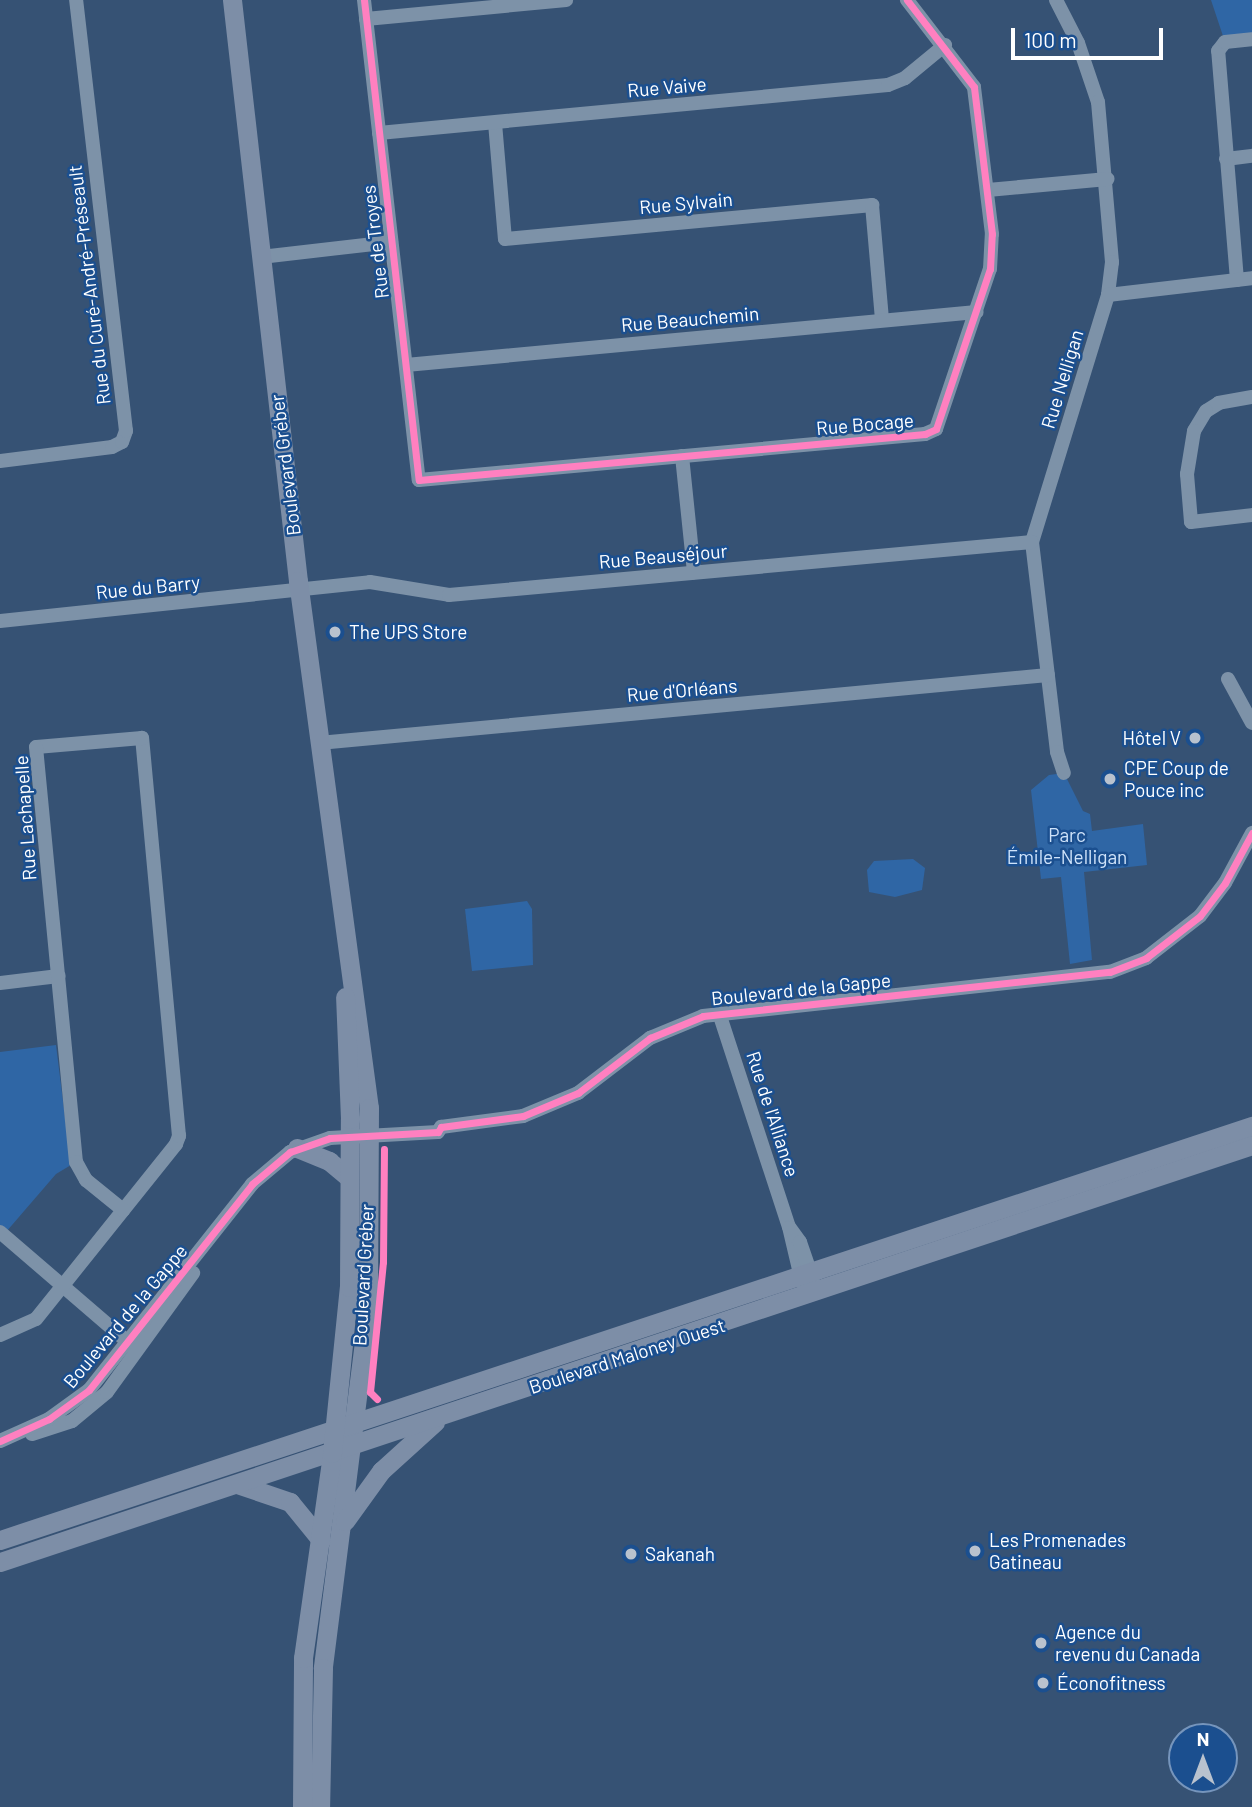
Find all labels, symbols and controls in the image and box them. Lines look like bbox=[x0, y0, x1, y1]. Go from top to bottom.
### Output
scale bar bbox=[1014, 14, 1166, 58]
text: 100 m bbox=[1024, 27, 1077, 52]
street label: Rue Vaive bbox=[626, 72, 708, 102]
street label: Rue du Curé-André-Préseault bbox=[63, 164, 115, 406]
street label: Rue de Troyes bbox=[357, 184, 393, 300]
street label: Rue Sylvain bbox=[638, 188, 734, 218]
street label: Rue Beauchemin bbox=[620, 302, 760, 336]
street label: Rue Nelligan bbox=[1036, 327, 1088, 431]
street label: Boulevard Gréber bbox=[265, 393, 305, 537]
street label: Rue Bocage bbox=[815, 408, 915, 440]
street label: Rue Beauséjour bbox=[598, 539, 728, 573]
street label: Rue du Barry bbox=[95, 570, 201, 604]
place label: The UPS Store bbox=[349, 621, 467, 643]
marker: The UPS Store bbox=[327, 624, 343, 640]
street label: Rue d'Orléans bbox=[626, 674, 738, 706]
place label: Hôtel V bbox=[1122, 727, 1181, 749]
marker: Hôtel V bbox=[1187, 730, 1203, 746]
street label: Rue Lachapelle bbox=[9, 755, 41, 881]
place label: CPE Coup de Pouce inc bbox=[1124, 757, 1229, 801]
marker: CPE Coup de Pouce inc bbox=[1102, 771, 1118, 787]
park label: Parc Émile-Nelligan bbox=[1007, 824, 1127, 868]
street label: Boulevard de la Gappe bbox=[710, 968, 892, 1010]
street label: Rue de l'Alliance bbox=[742, 1048, 804, 1180]
street label: Boulevard Gréber bbox=[348, 1203, 378, 1347]
street label: Boulevard de la Gappe bbox=[58, 1240, 192, 1392]
street label: Boulevard Maloney Ouest bbox=[526, 1314, 728, 1398]
place label: Les Promenades Gatineau bbox=[989, 1529, 1126, 1573]
place label: Sakanah bbox=[645, 1543, 715, 1565]
marker: Les Promenades Gatineau bbox=[967, 1543, 983, 1559]
marker: Sakanah bbox=[623, 1546, 639, 1562]
place label: Agence du revenu du Canada bbox=[1055, 1621, 1200, 1665]
marker: Agence du revenu du Canada bbox=[1033, 1635, 1049, 1651]
place label: Éconofitness bbox=[1057, 1672, 1166, 1694]
marker: Éconofitness bbox=[1035, 1675, 1051, 1691]
north arrow bbox=[1168, 1723, 1238, 1793]
text: N bbox=[1197, 1727, 1209, 1750]

